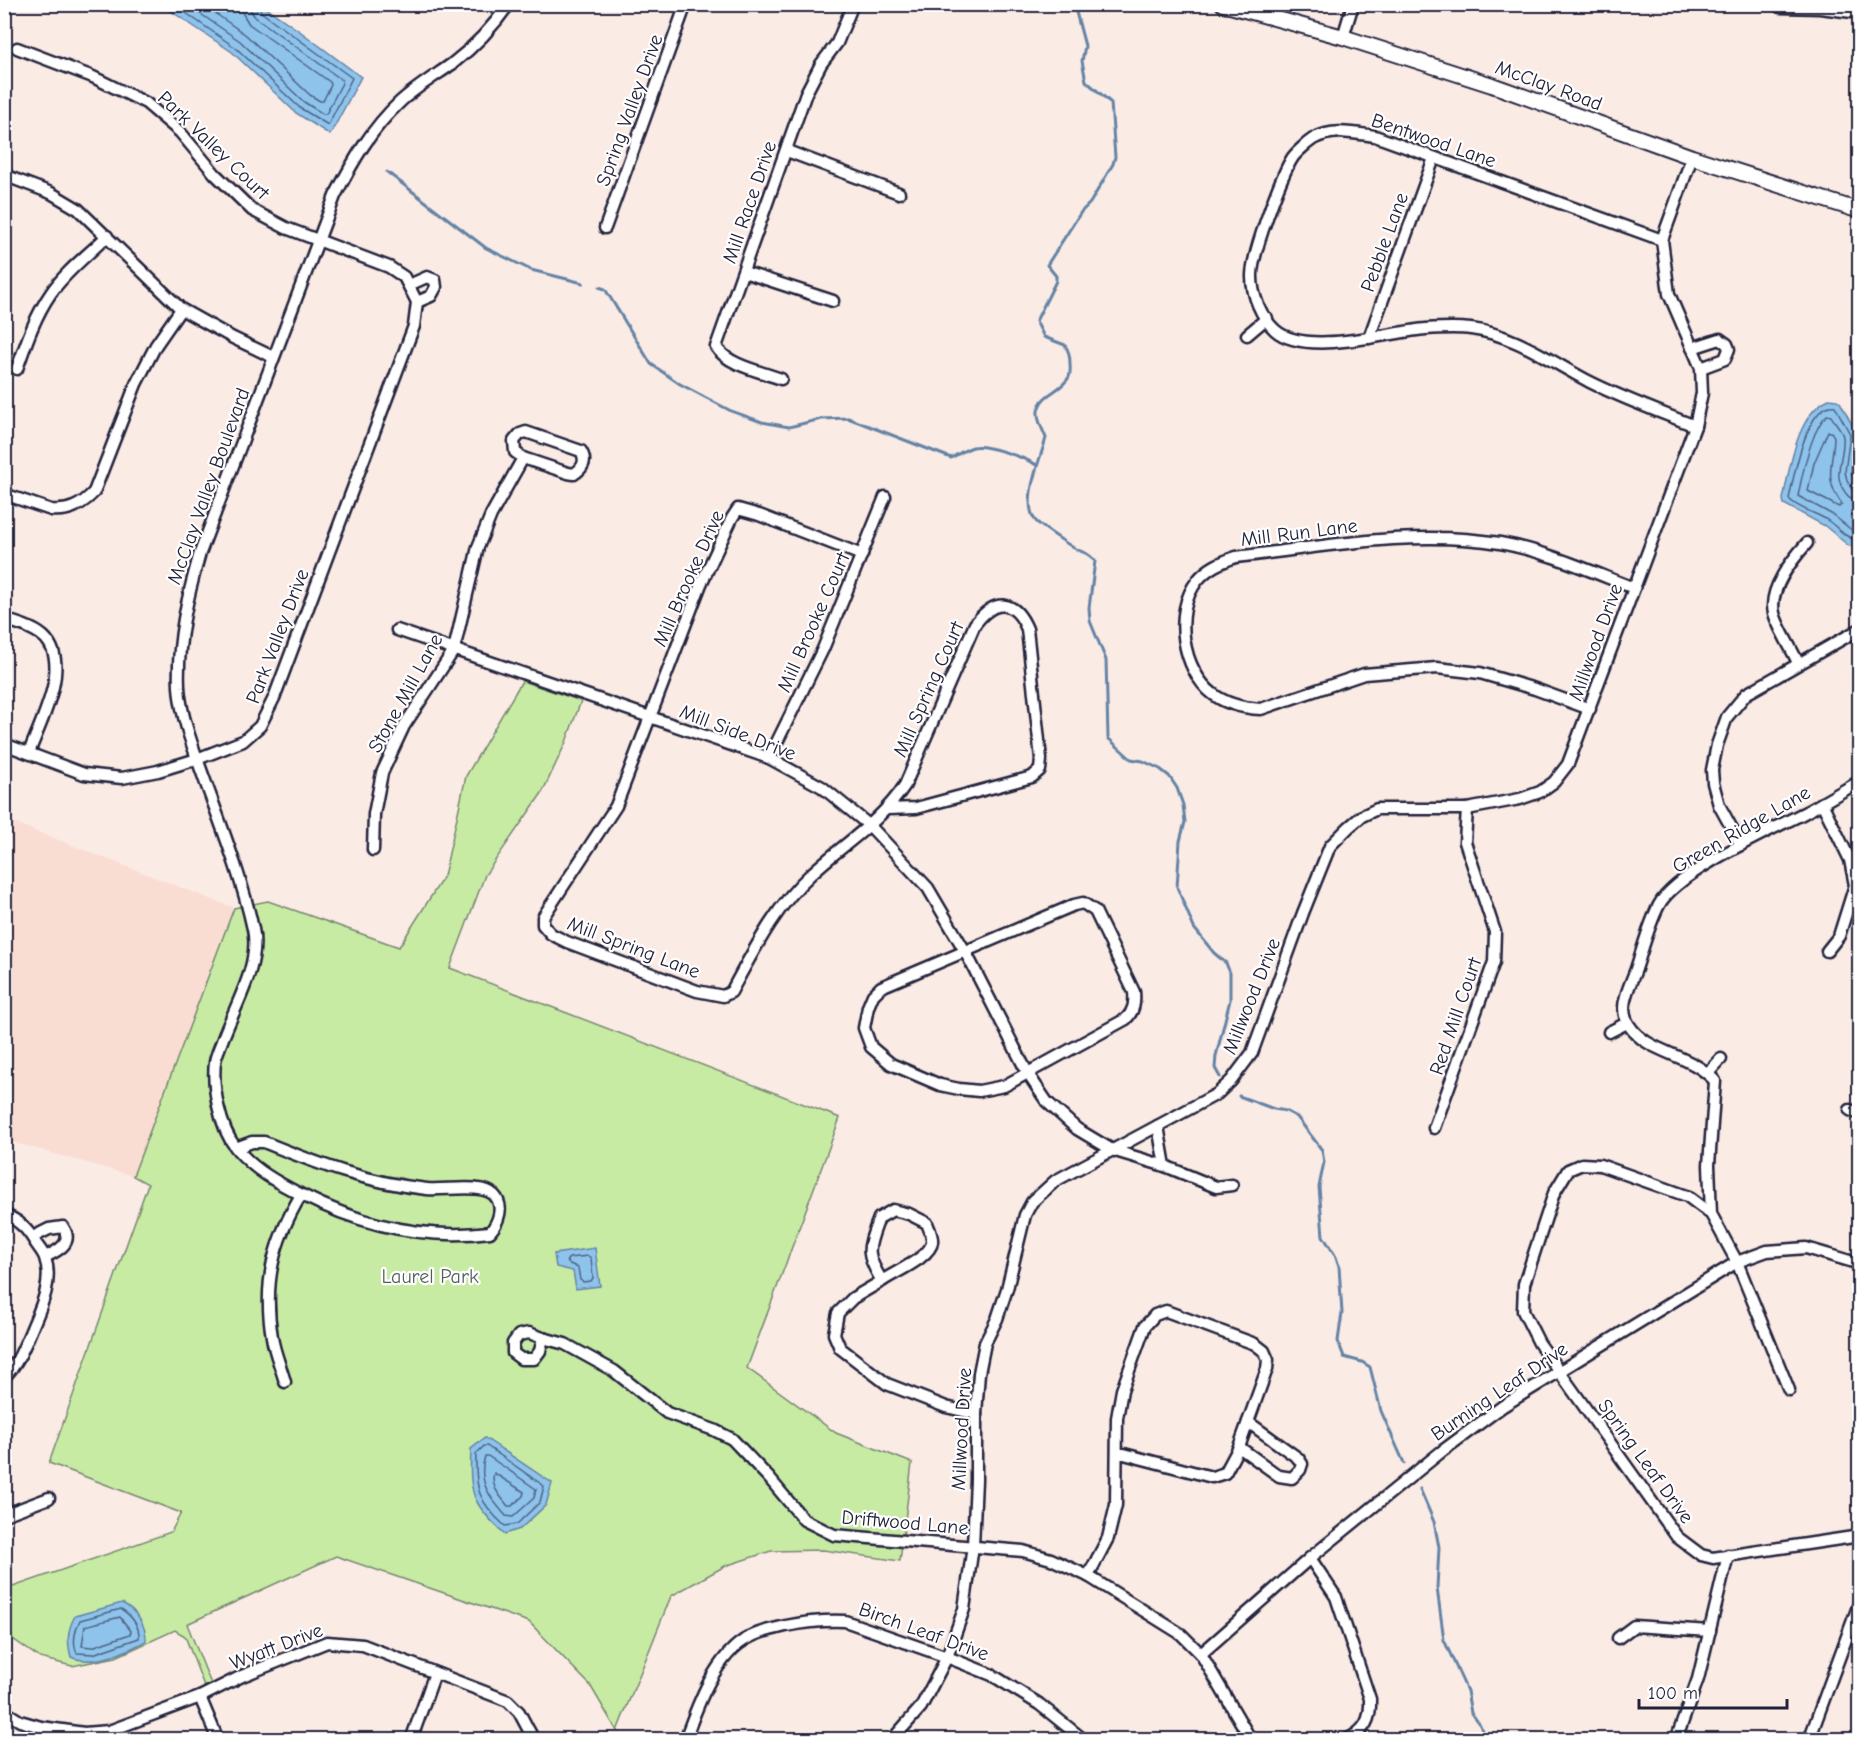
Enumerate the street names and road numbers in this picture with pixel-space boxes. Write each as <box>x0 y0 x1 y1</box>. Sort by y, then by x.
street label: Spring Valley Drive <box>591 31 668 189</box>
street label: McClay Road <box>1492 55 1605 115</box>
street label: Park Valley Court <box>153 86 275 205</box>
street label: Bentwood Lane <box>1368 108 1499 173</box>
street label: Mill Race Drive <box>718 138 781 266</box>
street label: Pebble Lane <box>1356 189 1413 295</box>
street label: McClay Valley Boulevard <box>162 385 255 587</box>
street label: Mill Brooke Drive <box>648 506 729 650</box>
street label: Mill Run Lane <box>1239 514 1359 551</box>
street label: Mill Brooke Court <box>772 548 855 696</box>
street label: Park Valley Drive <box>241 566 314 707</box>
street label: Millwood Drive <box>1564 580 1627 704</box>
street label: Mill Spring Court <box>888 617 969 761</box>
street label: Stone Mill Lane <box>363 630 448 757</box>
street label: Mill Side Drive <box>676 700 799 765</box>
street label: Green Ridge Lane <box>1668 781 1814 878</box>
street label: Mill Spring Lane <box>564 912 703 983</box>
street label: Millwood Drive <box>1218 935 1285 1058</box>
street label: Red Mill Court <box>1425 953 1487 1078</box>
street label: Burning Leaf Drive <box>1427 1337 1572 1446</box>
street label: Millwood Drive <box>947 1367 976 1491</box>
street label: Spring Leaf Drive <box>1593 1395 1698 1528</box>
street label: Driftwood Lane <box>840 1505 969 1540</box>
street label: Birch Leaf Drive <box>856 1597 992 1666</box>
street label: Wyatt Drive <box>227 1618 326 1675</box>

